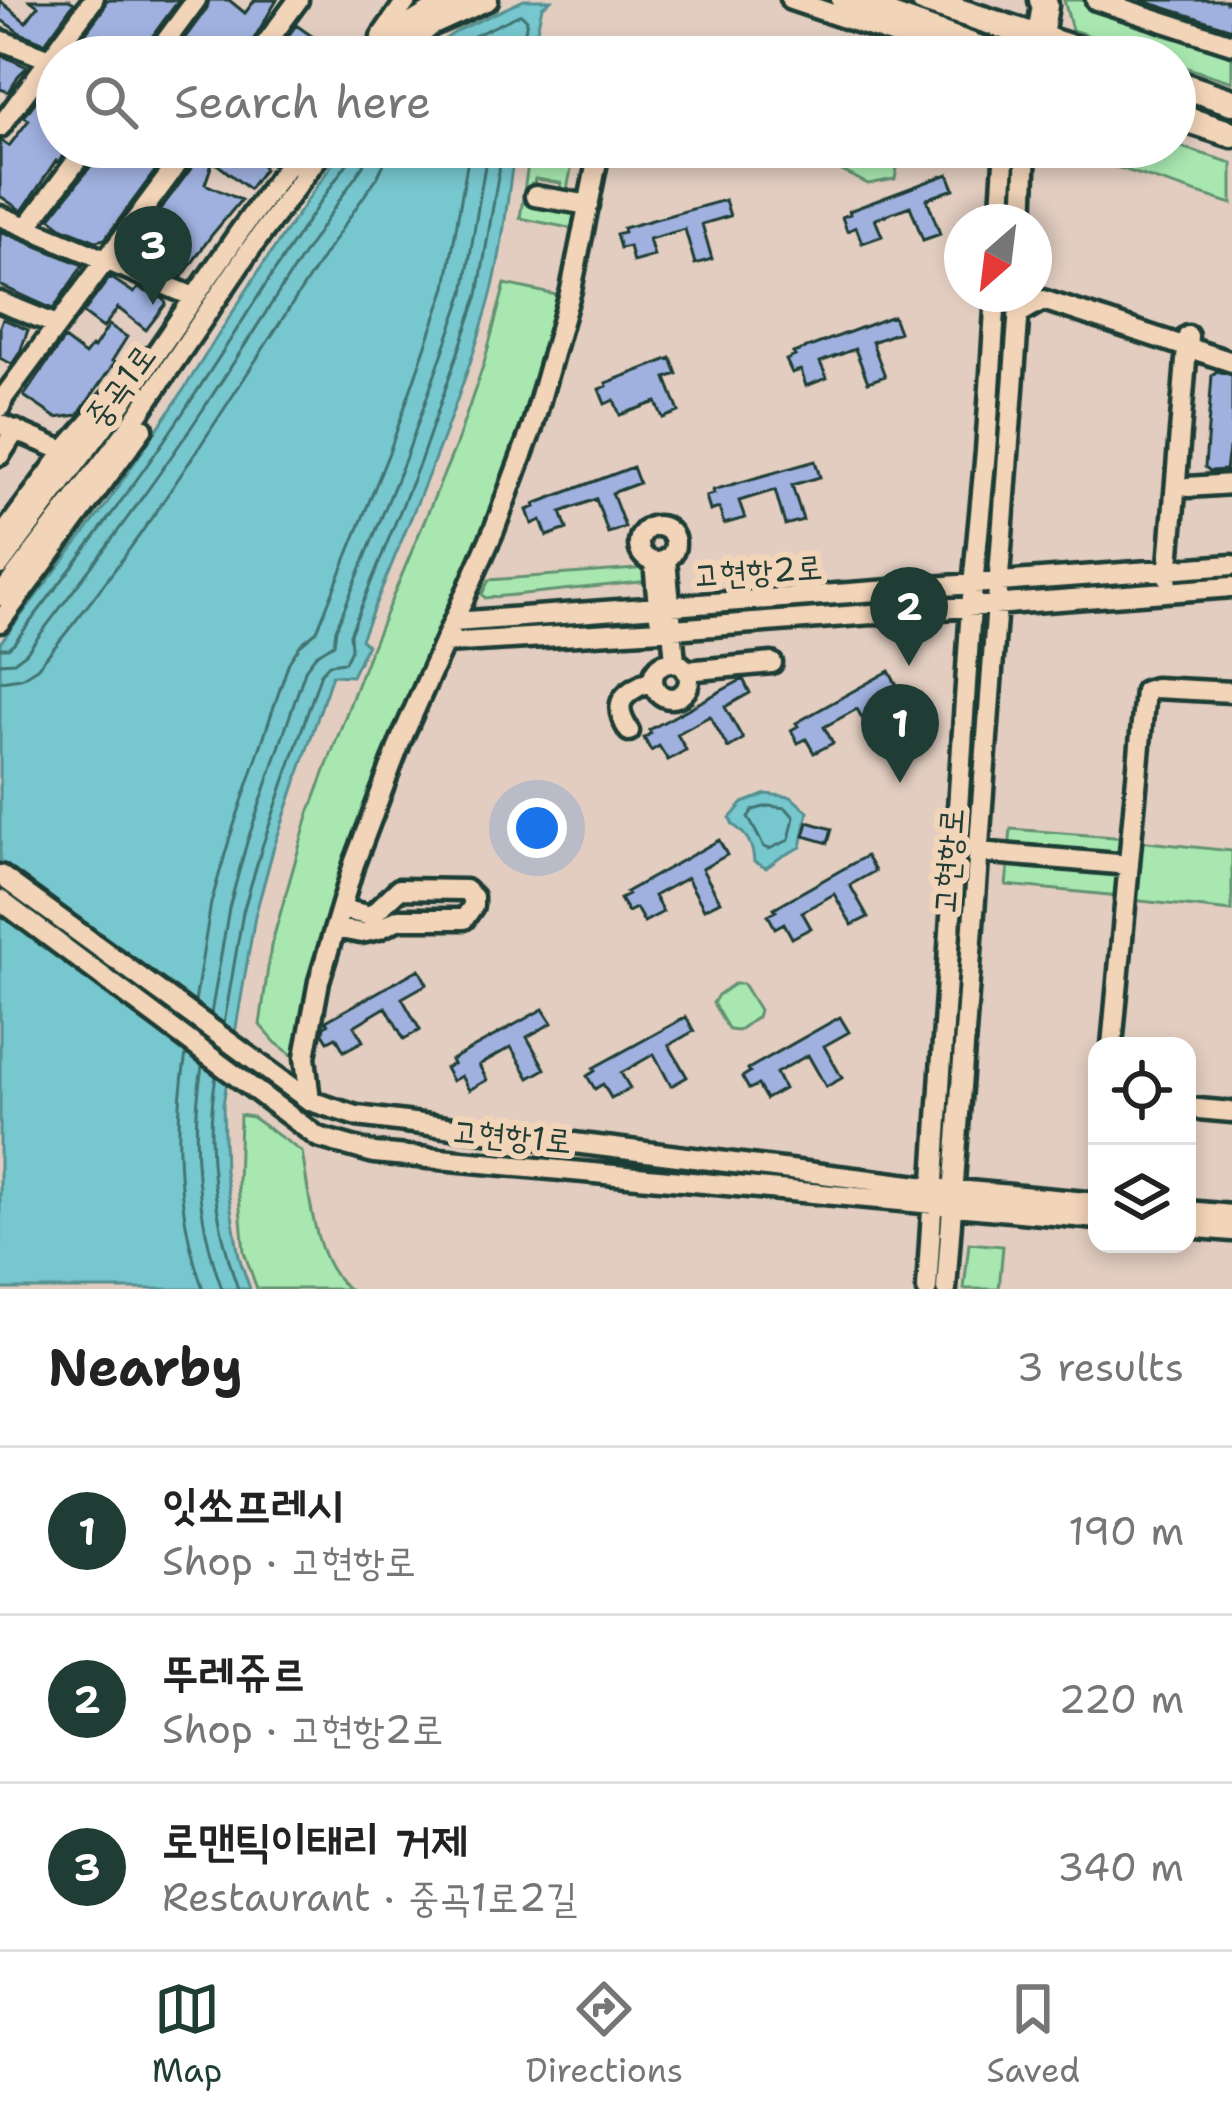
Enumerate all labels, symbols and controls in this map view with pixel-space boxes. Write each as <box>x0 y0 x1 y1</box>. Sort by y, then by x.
search box <box>36 36 1196 168</box>
icon: search <box>78 69 144 135</box>
text: Search here <box>174 72 431 132</box>
north arrow <box>944 204 1052 312</box>
pin: 3 <box>114 206 192 305</box>
street label: 중곡1로 <box>74 335 166 437</box>
street label: 고현항2로 <box>692 544 824 598</box>
pin: 2 <box>870 567 948 666</box>
pin: 1 <box>861 684 939 783</box>
your location <box>507 798 567 858</box>
street label: 고현항로 <box>922 806 974 916</box>
map controls <box>1088 1037 1196 1253</box>
button: locate <box>1088 1037 1196 1145</box>
street label: 고현항1로 <box>450 1108 574 1164</box>
button: layers <box>1088 1145 1196 1253</box>
text: Nearby <box>48 1333 243 1401</box>
text: 3 results <box>1017 1341 1184 1393</box>
text: 잇쏘프레시 <box>162 1474 343 1534</box>
text: 1 <box>78 1505 96 1557</box>
text: 190 m <box>1068 1505 1184 1557</box>
text: Shop · 고현항로 <box>162 1535 416 1587</box>
text: 뚜레쥬르 <box>162 1642 307 1702</box>
text: 2 <box>73 1673 101 1725</box>
text: 220 m <box>1058 1673 1184 1725</box>
text: Shop · 고현항2로 <box>162 1703 443 1755</box>
text: 로맨틱이태리 거제 <box>162 1810 467 1870</box>
text: 3 <box>73 1841 101 1893</box>
text: 340 m <box>1057 1841 1184 1893</box>
text: Restaurant · 중곡1로2길 <box>162 1871 577 1923</box>
tab: Map <box>152 1976 222 2093</box>
tab: Directions <box>526 1976 683 2093</box>
tab: Saved <box>987 1976 1080 2093</box>

